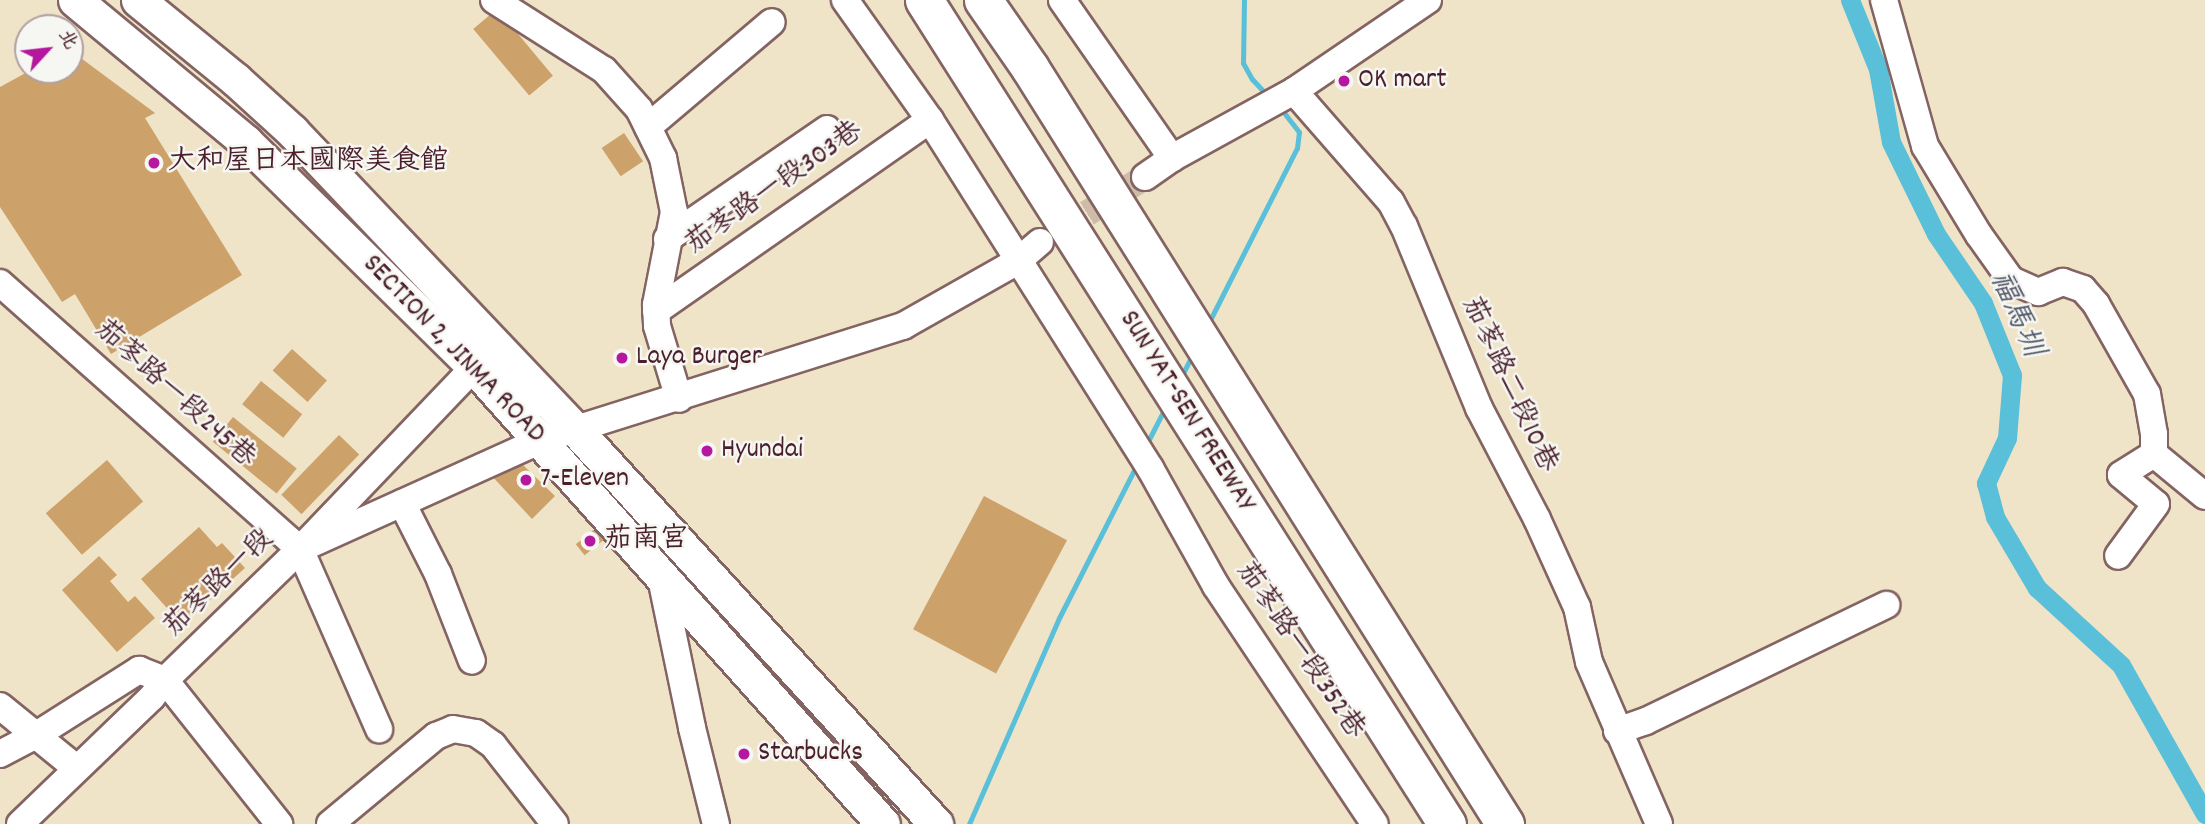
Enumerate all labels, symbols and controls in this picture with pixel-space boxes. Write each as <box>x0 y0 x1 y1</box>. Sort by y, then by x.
north arrow <box>14 14 84 84</box>
text: 北 <box>50 26 83 55</box>
place label: OK mart <box>1358 64 1447 98</box>
marker: OK mart <box>1336 73 1352 89</box>
street label: 茄苳路一段303巷 <box>680 116 870 262</box>
place label: 大和屋日本國際美食館 <box>168 146 448 180</box>
marker: 大和屋日本國際美食館 <box>146 155 162 171</box>
street label: SECTION 2, JINMA ROAD <box>354 249 552 451</box>
water label: 福馬圳 <box>1979 267 2049 363</box>
street label: 茄苳路二段10巷 <box>1453 292 1563 478</box>
street label: SUN YAT-SEN FREEWAY <box>1111 305 1261 519</box>
street label: 茄苳路一段245巷 <box>87 314 261 476</box>
place label: Laya Burger <box>636 341 762 375</box>
marker: Laya Burger <box>614 350 630 366</box>
place label: Hyundai <box>721 434 803 468</box>
marker: Hyundai <box>699 443 715 459</box>
place label: 7-Eleven <box>540 463 629 497</box>
marker: 7-Eleven <box>518 472 534 488</box>
street label: 茄苳路一段 <box>158 523 282 645</box>
place label: 茄南宮 <box>604 524 688 558</box>
marker: 茄南宮 <box>582 533 598 549</box>
street label: 茄苳路一段352巷 <box>1228 556 1370 746</box>
place label: Starbucks <box>758 737 863 771</box>
marker: Starbucks <box>736 746 752 762</box>

